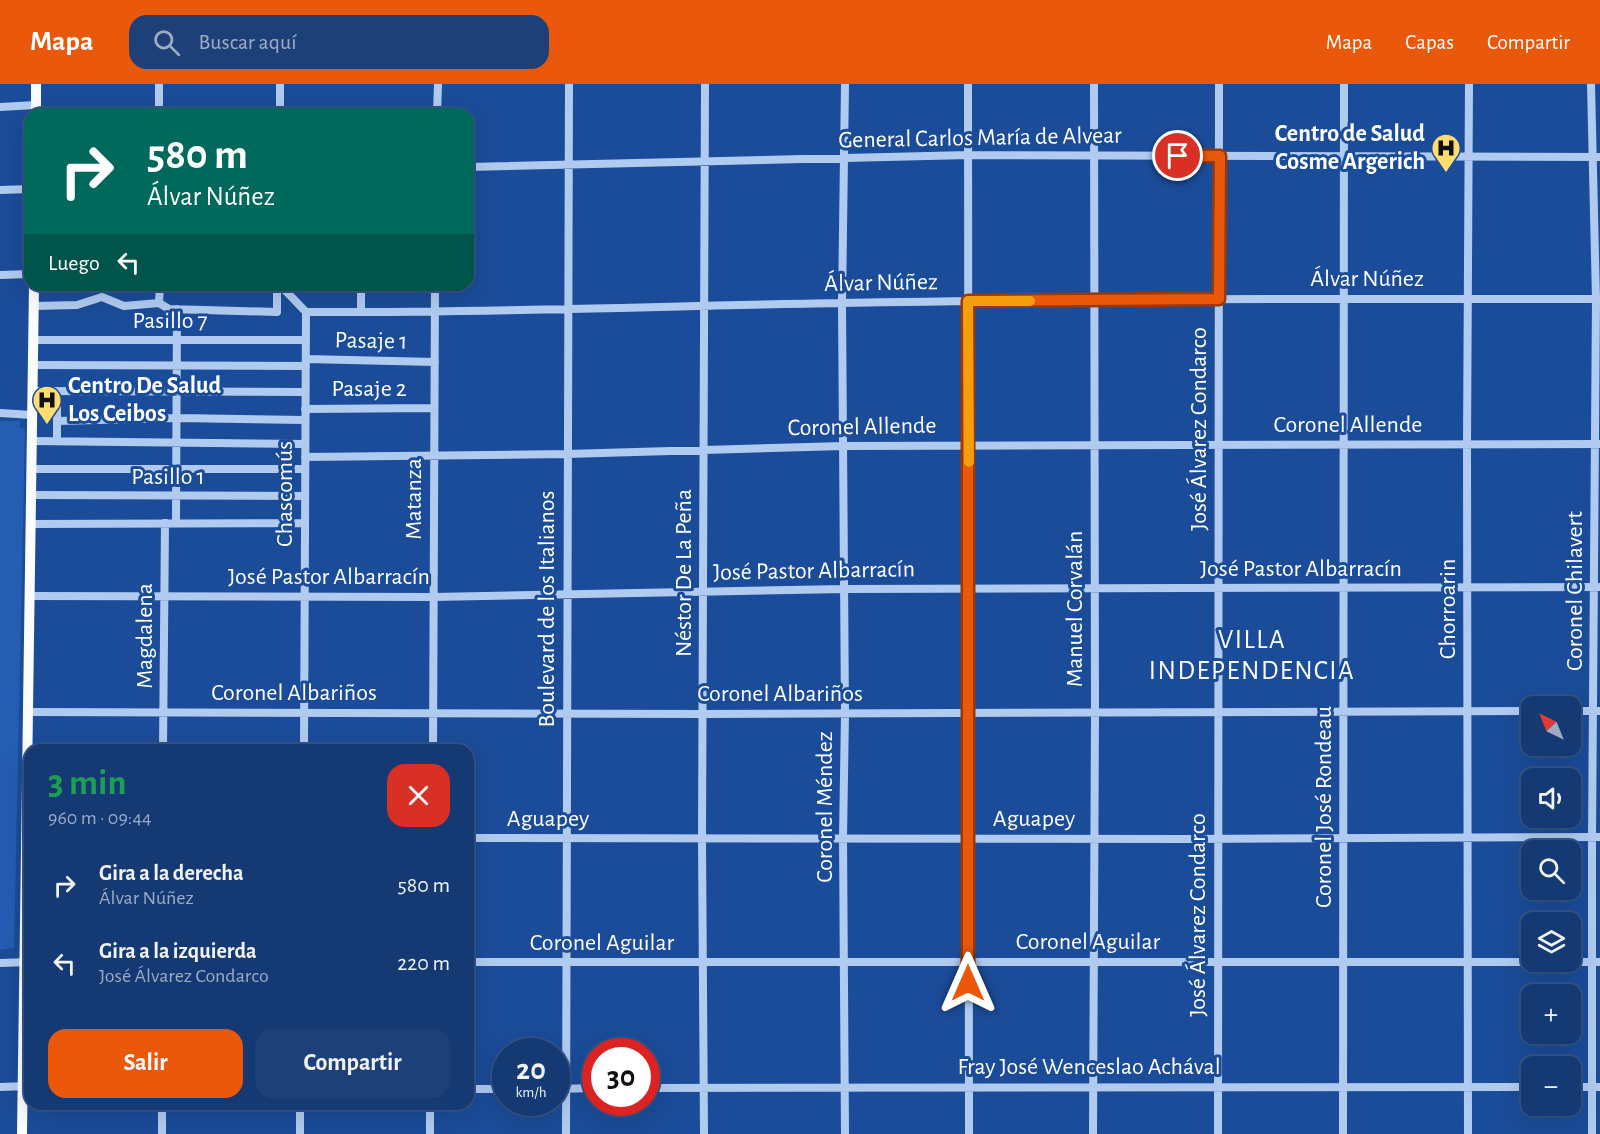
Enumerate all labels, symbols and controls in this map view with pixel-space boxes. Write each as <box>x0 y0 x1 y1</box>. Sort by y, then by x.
search box <box>129 15 549 69</box>
icon: search <box>150 26 183 59</box>
text: Mapa <box>30 28 93 56</box>
text: Buscar aquí <box>198 31 297 53</box>
text: Mapa <box>1326 32 1372 53</box>
text: Capas <box>1405 32 1454 53</box>
text: Compartir <box>1487 32 1570 53</box>
place label: Centro de Salud Cosme Argerich <box>1275 122 1425 174</box>
street label: General Carlos María de Alvear <box>838 124 1122 152</box>
pin <box>1152 130 1203 181</box>
icon: right <box>48 132 126 210</box>
hospital icon: Centro de Salud Cosme Argerich <box>1430 132 1462 174</box>
text: 580 m <box>147 134 248 176</box>
icon: arrive <box>1161 139 1194 172</box>
text: Álvar Núñez <box>147 183 275 210</box>
icon: left <box>112 246 145 279</box>
text: Luego <box>48 252 100 274</box>
street label: Álvar Núñez <box>1310 265 1424 291</box>
street label: Álvar Núñez <box>824 268 938 296</box>
street label: Pasillo 7 <box>132 309 208 333</box>
street label: José Álvarez Condarco <box>1185 327 1211 531</box>
street label: Pasaje 1 <box>335 328 407 354</box>
place label: Centro De Salud Los Ceibos <box>68 374 222 426</box>
street label: Pasaje 2 <box>331 377 407 401</box>
hospital icon: Centro De Salud Los Ceibos <box>31 384 63 426</box>
street label: Coronel Allende <box>1274 413 1422 437</box>
street label: Coronel Allende <box>787 414 937 440</box>
street label: Chascomús <box>273 441 297 547</box>
street label: Matanza <box>402 458 426 540</box>
street label: Pasillo 1 <box>131 465 205 489</box>
street label: Néstor De La Peña <box>672 489 696 657</box>
street label: Boulevard de los Italianos <box>535 491 559 727</box>
street label: Coronel Chilavert <box>1563 511 1587 671</box>
street label: Manuel Corvalán <box>1063 531 1087 687</box>
street label: José Pastor Albarracín <box>713 557 915 585</box>
street label: José Pastor Albarracín <box>1200 557 1402 581</box>
street label: Chorroarin <box>1436 559 1460 659</box>
street label: José Pastor Albarracín <box>228 565 430 589</box>
street label: Magdalena <box>133 583 157 689</box>
district label: VILLA INDEPENDENCIA <box>1149 626 1355 684</box>
street label: Coronel Albariños <box>211 681 377 705</box>
street label: Coronel Albariños <box>697 682 863 706</box>
north arrow <box>1521 696 1581 756</box>
map controls <box>1521 696 1581 1116</box>
street label: Coronel José Rondeau <box>1312 706 1336 908</box>
street label: Coronel Méndez <box>813 731 837 883</box>
button: close <box>387 764 450 827</box>
text: 3 min <box>48 765 126 801</box>
button: sound <box>1521 768 1581 828</box>
street label: Aguapey <box>507 807 589 831</box>
street label: Aguapey <box>993 807 1075 831</box>
text: 960 m · 09:44 <box>48 808 152 828</box>
street label: José Álvarez Condarco <box>1184 813 1210 1017</box>
button: search <box>1521 840 1581 900</box>
text: Gira a la derecha <box>99 862 244 884</box>
icon: right <box>48 869 81 902</box>
text: 580 m <box>398 874 450 896</box>
text: Álvar Núñez <box>99 888 194 908</box>
button: layers <box>1521 912 1581 972</box>
street label: Coronel Aguilar <box>1016 930 1160 954</box>
street label: Coronel Aguilar <box>530 931 674 955</box>
text: Gira a la izquierda <box>99 940 257 962</box>
icon: left <box>48 947 81 980</box>
position arrow <box>936 951 1000 1015</box>
text: 220 m <box>397 952 450 974</box>
text: José Álvarez Condarco <box>99 966 269 986</box>
button: + <box>1521 984 1581 1044</box>
button: Salir <box>48 1029 243 1098</box>
button: Compartir <box>255 1029 450 1098</box>
speed limit sign: 30 <box>582 1038 660 1116</box>
text: 20 <box>516 1055 546 1085</box>
street label: Fray José Wenceslao Achával <box>957 1055 1221 1079</box>
button: − <box>1521 1056 1581 1116</box>
text: km/h <box>516 1085 546 1100</box>

